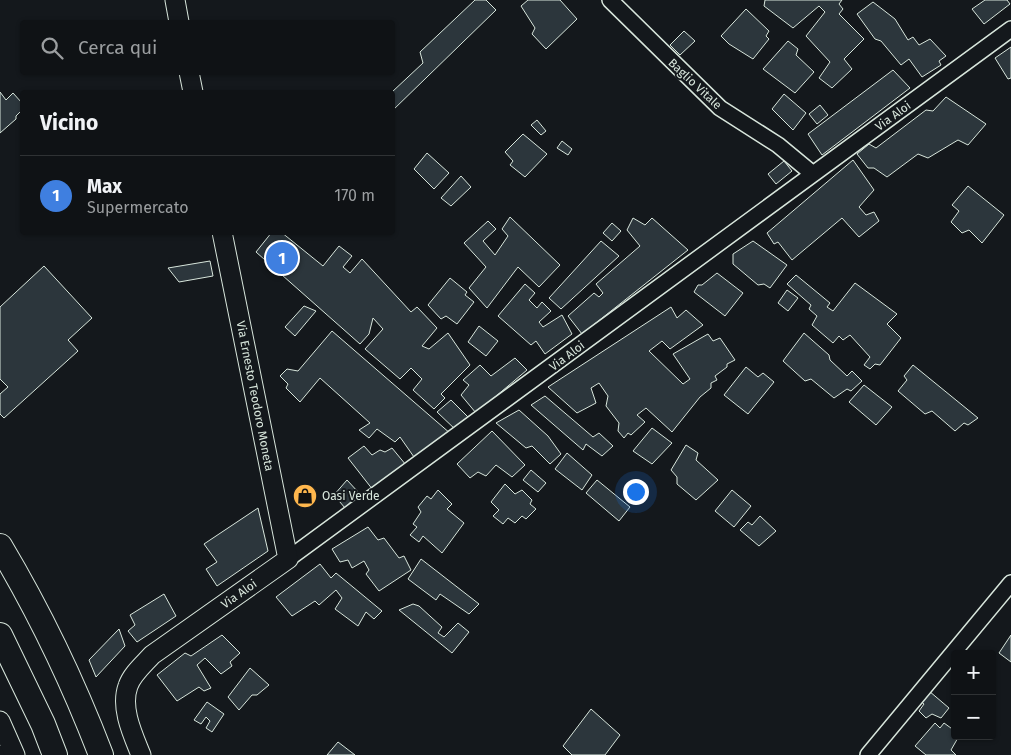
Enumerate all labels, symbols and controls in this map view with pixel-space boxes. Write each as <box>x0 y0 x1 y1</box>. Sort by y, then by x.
search box <box>20 20 395 75</box>
icon: search <box>38 34 66 62</box>
text: Cerca qui <box>78 36 157 59</box>
street label: Baglio Vitale <box>665 56 725 112</box>
street label: Via Aloi <box>873 98 913 134</box>
text: Vicino <box>40 110 98 136</box>
text: Max <box>87 175 122 198</box>
text: 1 <box>52 186 60 205</box>
text: 170 m <box>334 186 375 205</box>
text: Supermercato <box>87 198 189 217</box>
pin: 1 <box>266 239 298 277</box>
street label: Via Ernesto Teodoro Moneta <box>234 320 276 472</box>
street label: Via Aloi <box>547 338 587 374</box>
your location <box>623 479 649 505</box>
shop icon: Oasi Verde <box>292 483 318 509</box>
place label: Oasi Verde <box>322 489 380 503</box>
street label: Via Aloi <box>218 577 260 611</box>
map controls <box>951 650 996 740</box>
button: + <box>951 650 996 695</box>
button: − <box>951 695 996 740</box>

